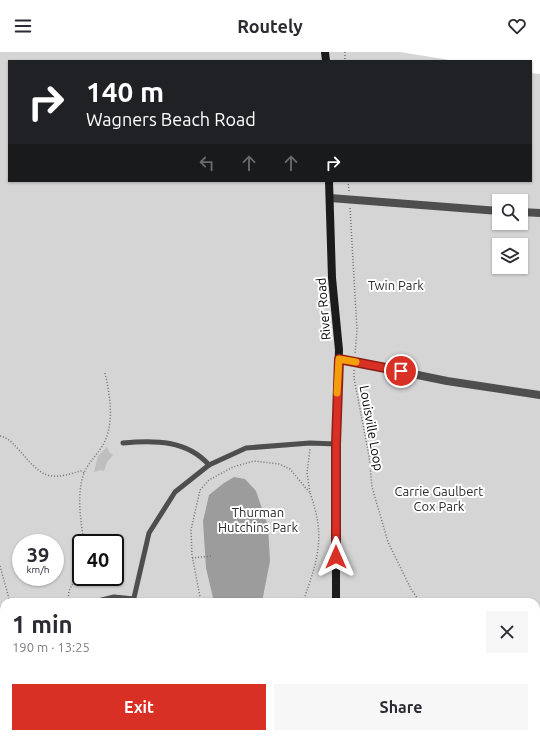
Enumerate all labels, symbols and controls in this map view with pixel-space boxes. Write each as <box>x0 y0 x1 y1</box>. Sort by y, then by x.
icon: menu <box>12 15 34 37</box>
icon: heart <box>506 15 528 37</box>
text: Routely <box>237 16 303 36</box>
icon: right <box>20 76 72 128</box>
text: 140 m <box>86 76 164 107</box>
text: Wagners Beach Road <box>86 109 256 129</box>
icon: left <box>196 152 218 174</box>
icon: ahead <box>238 152 260 174</box>
icon: ahead <box>280 152 302 174</box>
icon: right <box>322 152 344 174</box>
map controls <box>492 194 528 274</box>
button: search <box>492 194 528 230</box>
button: layers <box>492 238 528 274</box>
street label: River Road <box>313 277 333 341</box>
park label: Twin Park <box>368 278 424 292</box>
pin <box>384 354 418 388</box>
icon: arrive <box>390 360 412 382</box>
street label: Louisville Loop <box>358 384 386 472</box>
park label: Carrie Gaulbert Cox Park <box>395 484 483 513</box>
park label: Thurman Hutchins Park <box>218 505 298 534</box>
speed limit sign: 40 <box>72 534 124 586</box>
position arrow <box>315 536 357 578</box>
text: 39 <box>27 543 49 566</box>
text: km/h <box>26 564 50 575</box>
text: 1 min <box>12 611 73 638</box>
button: close <box>486 611 528 653</box>
text: 190 m · 13:25 <box>12 640 90 654</box>
button: Exit <box>12 684 266 730</box>
button: Share <box>274 684 528 730</box>

